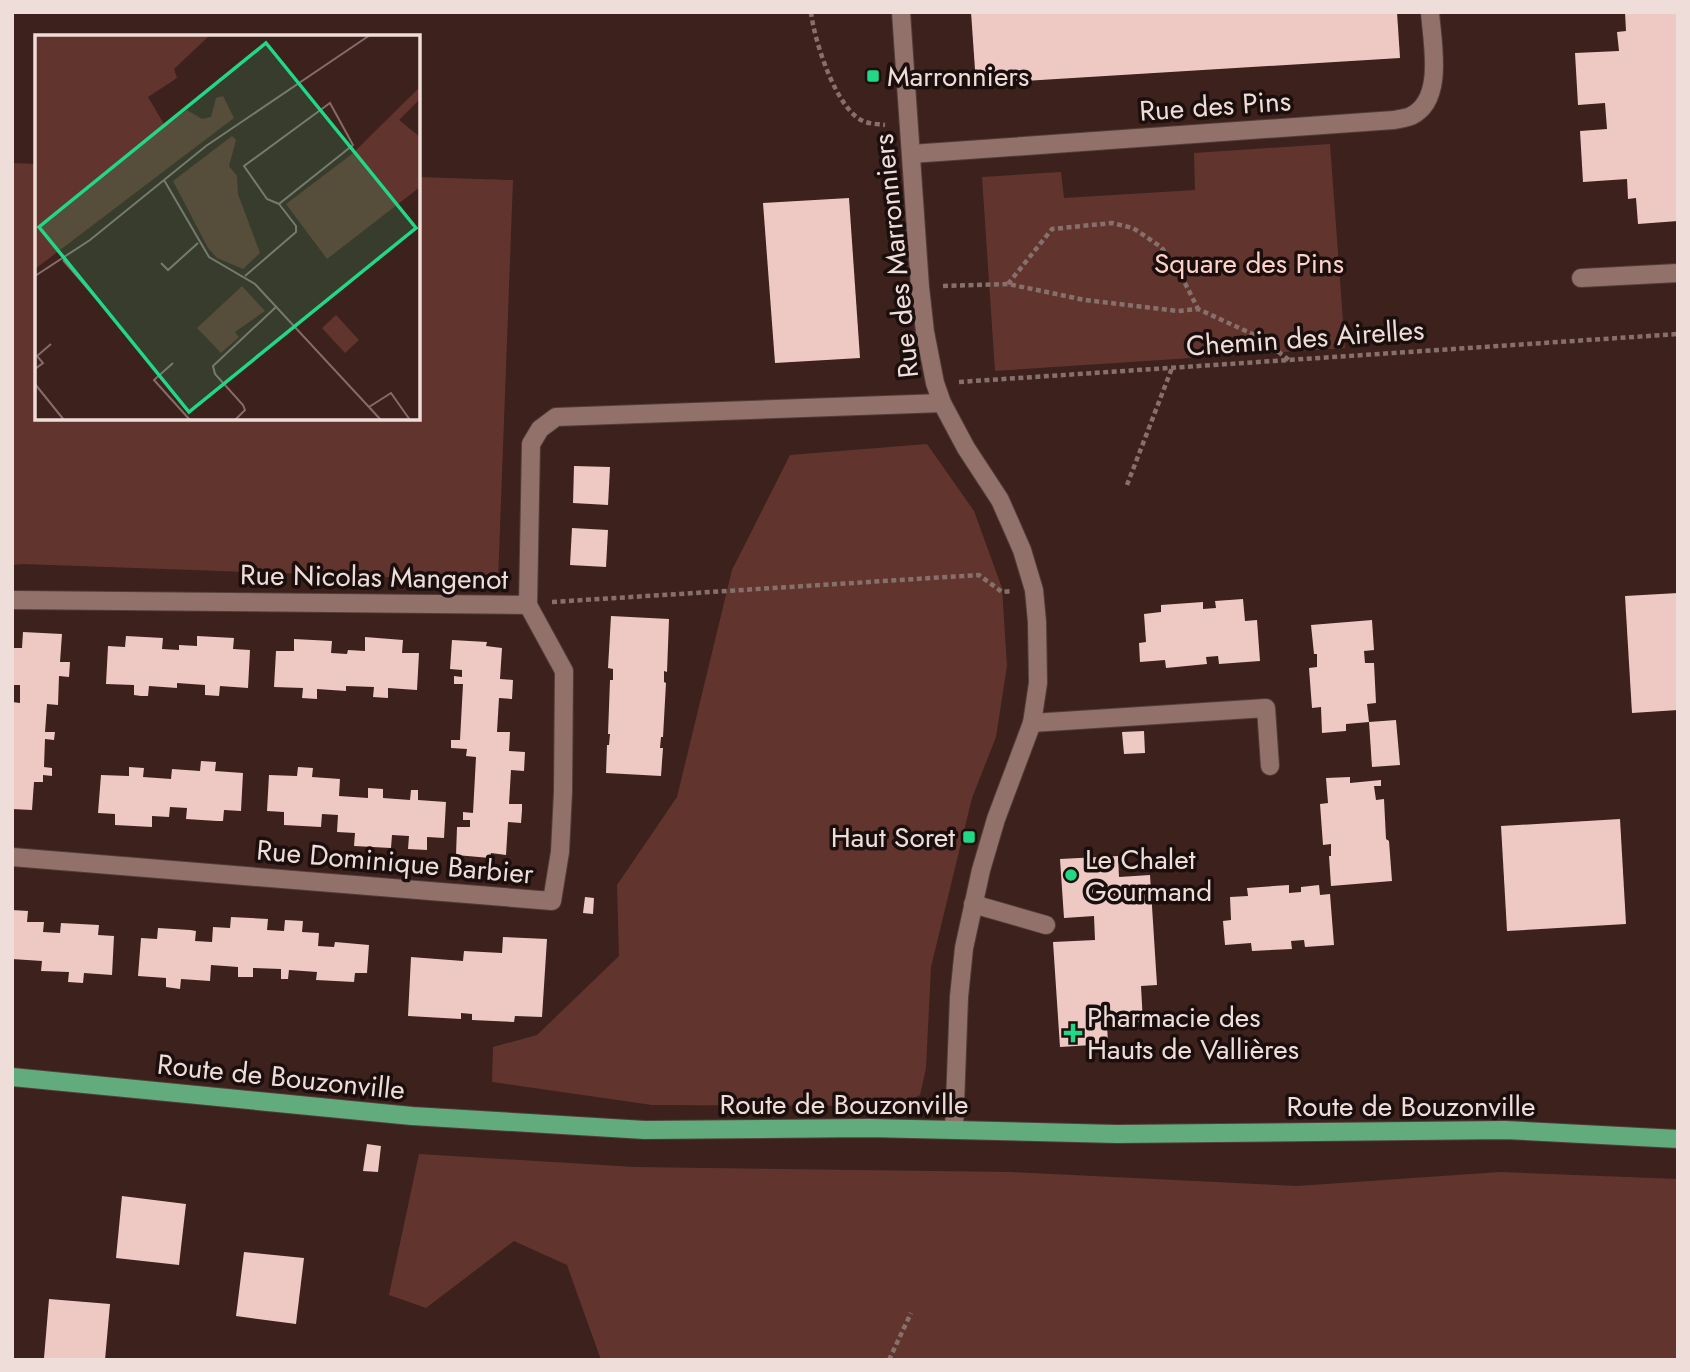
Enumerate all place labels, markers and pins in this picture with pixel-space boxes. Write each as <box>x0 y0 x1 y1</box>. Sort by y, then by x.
place label: Marronniers <box>887 56 1029 97</box>
marker: Marronniers <box>865 68 881 84</box>
place label: Haut Soret <box>831 817 955 858</box>
marker: Haut Soret <box>961 829 977 845</box>
place label: Le Chalet Gourmand <box>1085 839 1212 912</box>
marker: Le Chalet Gourmand <box>1063 867 1079 883</box>
place label: Pharmacie des Hauts de Vallières <box>1087 997 1299 1070</box>
marker: Pharmacie des Hauts de Vallières <box>1065 1025 1081 1041</box>

